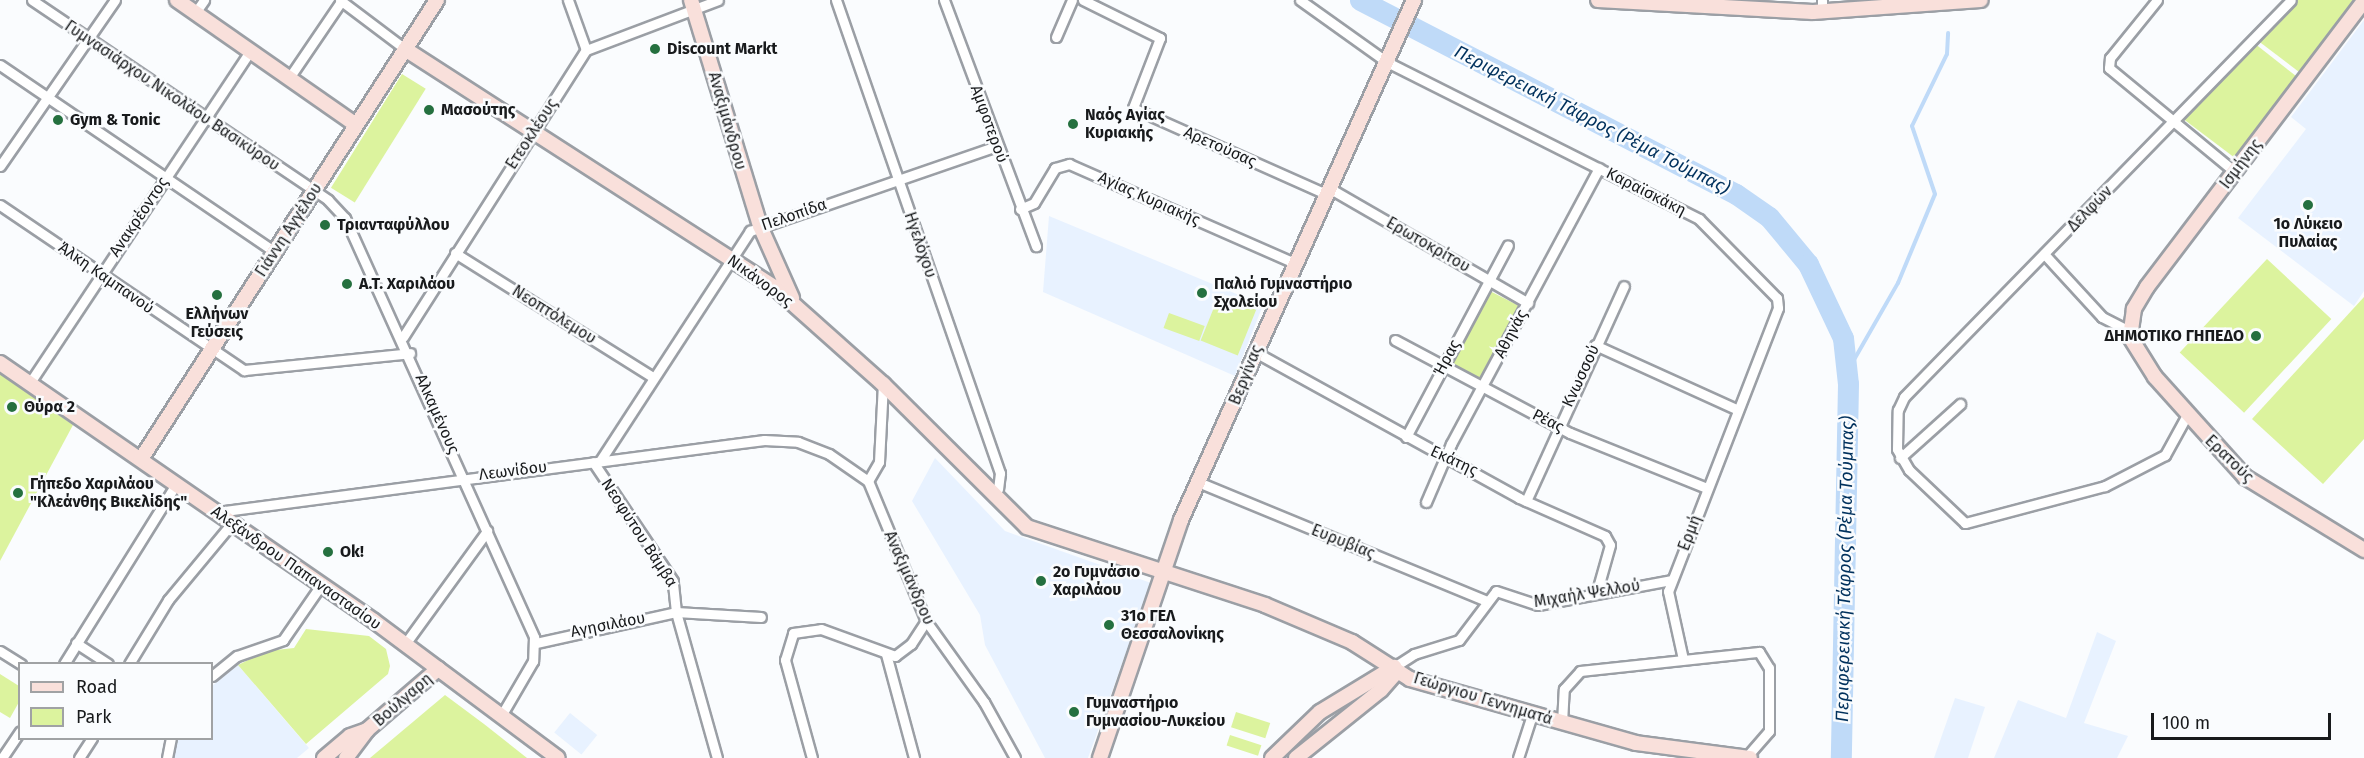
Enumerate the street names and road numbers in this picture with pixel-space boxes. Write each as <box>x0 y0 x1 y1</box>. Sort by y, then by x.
street label: Γυμνασιάρχου Νικολάου Βασικύρου <box>61 17 283 175</box>
street label: Αναξιμάνδρου <box>704 70 750 172</box>
street label: Αμφοτερού <box>966 83 1012 165</box>
street label: Ετεοκλέους <box>502 95 562 173</box>
street label: Αρετούσας <box>1181 122 1259 172</box>
street label: Ισμήνης <box>2216 135 2266 193</box>
street label: Καραϊσκάκη <box>1603 164 1689 220</box>
street label: Αγίας Κυριακής <box>1095 168 1203 230</box>
street label: Ανακρέοντος <box>105 174 173 260</box>
street label: Γιάννη Αγγέλου <box>252 180 326 280</box>
street label: Δελφών <box>2064 182 2116 236</box>
street label: Πελοπίδα <box>759 195 829 235</box>
street label: Ηγελόχου <box>900 210 940 280</box>
street label: Ερωτοκρίτου <box>1383 213 1473 277</box>
street label: Άλκη Καμπανού <box>54 238 158 318</box>
street label: Νικάνορος <box>723 251 797 311</box>
street label: Νεοπτόλεμου <box>508 281 600 349</box>
street label: Αθηνάς <box>1490 306 1532 362</box>
street label: Ήρας <box>1430 337 1464 379</box>
street label: Βεργίνας <box>1225 342 1267 408</box>
street label: Κνωσσού <box>1558 342 1604 410</box>
street label: Αλκαμένους <box>411 371 463 457</box>
street label: Ρέας <box>1529 405 1567 437</box>
street label: Ερατούς <box>2201 431 2257 487</box>
street label: Εκάτης <box>1427 442 1481 480</box>
street label: Λεωνίδου <box>478 457 548 485</box>
street label: Νεοφύτου Βάμβα <box>597 475 681 591</box>
street label: Αλεξάνδρου Παπαναστασίου <box>207 502 385 634</box>
street label: Ερμή <box>1674 512 1706 554</box>
street label: Ευρυβίας <box>1308 521 1378 563</box>
street label: Αναξιμάνδρου <box>880 528 938 628</box>
street label: Μιχαήλ Ψελλού <box>1532 576 1642 612</box>
street label: Αγησιλάου <box>569 608 647 642</box>
street label: Βούλγαρη <box>370 669 436 731</box>
street label: Γεώργιου Γεννηματά <box>1411 669 1555 729</box>

